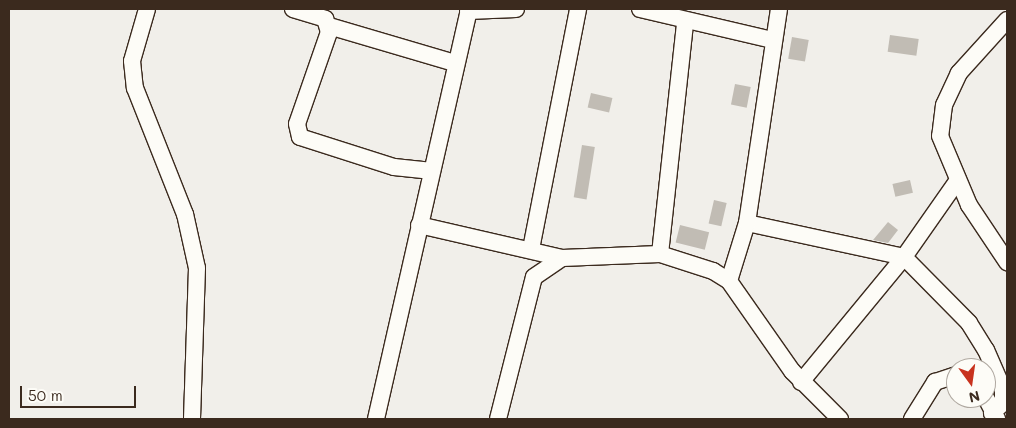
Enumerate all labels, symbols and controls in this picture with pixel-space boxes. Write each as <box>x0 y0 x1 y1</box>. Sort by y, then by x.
north arrow <box>946 358 996 408</box>
scale bar <box>22 376 139 408</box>
text: 50 m <box>28 385 63 405</box>
text: N <box>967 387 982 408</box>

